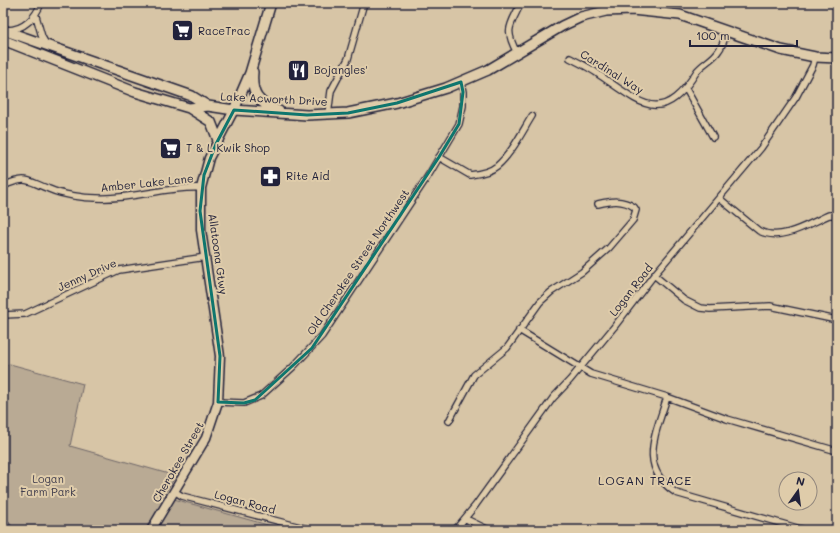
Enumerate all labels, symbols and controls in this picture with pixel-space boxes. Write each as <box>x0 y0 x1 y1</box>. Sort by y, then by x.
supermarket icon: RaceTrac <box>170 18 196 44</box>
scale bar <box>690 22 797 48</box>
place label: RaceTrac <box>198 23 250 38</box>
text: 100 m <box>696 27 730 43</box>
street label: Cardinal Way <box>578 46 647 97</box>
restaurant icon: Bojangles' <box>286 57 312 83</box>
place label: Bojangles' <box>314 62 368 77</box>
street label: Lake Acworth Drive <box>220 88 328 109</box>
supermarket icon: T & L Kwik Shop <box>158 135 184 161</box>
place label: T & L Kwik Shop <box>186 140 270 155</box>
pharmacy icon: Rite Aid <box>257 163 283 189</box>
place label: Rite Aid <box>286 168 330 183</box>
street label: Amber Lake Lane <box>100 170 194 195</box>
street label: Old Cherokee Street Northwest <box>303 186 412 338</box>
street label: Allatoona Gtwy <box>205 212 232 296</box>
street label: Jenny Drive <box>55 255 119 294</box>
street label: Logan Road <box>605 260 656 319</box>
street label: Cherokee Street <box>148 419 207 505</box>
park label: Logan Farm Park <box>20 471 76 499</box>
north arrow <box>778 471 818 511</box>
district label: LOGAN TRACE <box>598 472 692 488</box>
text: N <box>795 473 806 489</box>
street label: Logan Road <box>213 486 277 517</box>

